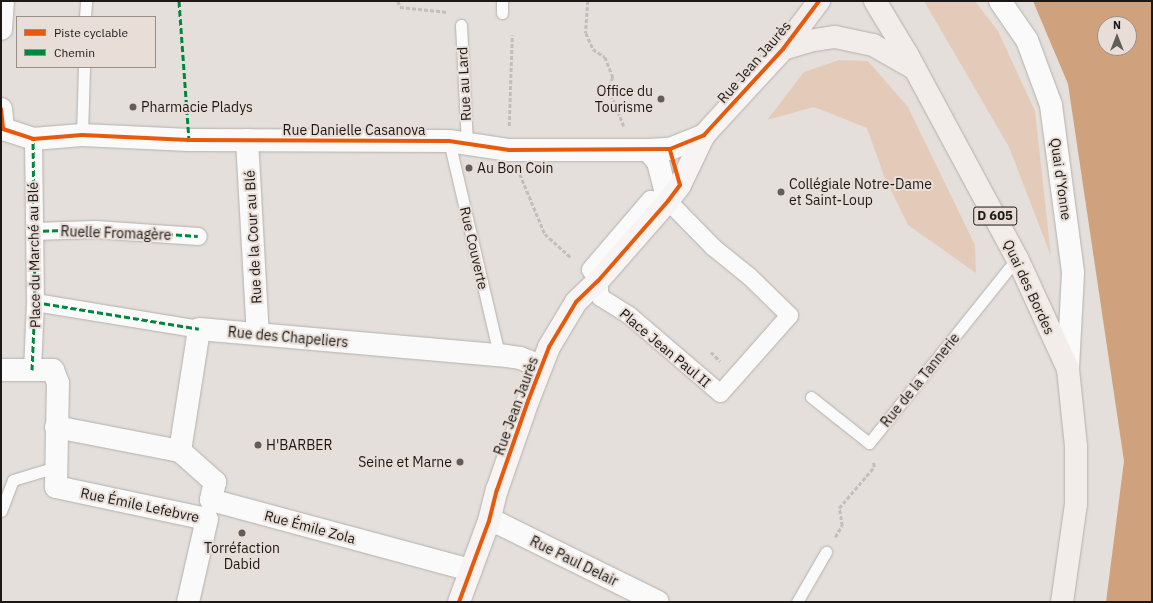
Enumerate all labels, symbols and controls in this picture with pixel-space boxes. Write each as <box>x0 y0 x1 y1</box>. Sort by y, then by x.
legend <box>16 16 156 68</box>
north arrow <box>1097 16 1137 56</box>
street label: Rue Jean Jaurès <box>714 17 794 107</box>
text: N <box>1113 18 1121 32</box>
text: Piste cyclable <box>54 25 128 40</box>
text: Chemin <box>54 45 95 60</box>
street label: Rue au Lard <box>454 46 474 122</box>
place label: Office du Tourisme <box>595 83 653 116</box>
marker: Office du Tourisme <box>656 94 666 104</box>
place label: Pharmacie Pladys <box>141 99 253 115</box>
marker: Pharmacie Pladys <box>128 102 138 112</box>
street label: Rue Danielle Casanova <box>283 122 425 138</box>
street label: Quai d'Yonne <box>1047 137 1075 221</box>
place label: Au Bon Coin <box>477 160 553 176</box>
marker: Au Bon Coin <box>464 163 474 173</box>
street label: Rue de la Cour au Blé <box>241 170 265 304</box>
place label: Collégiale Notre-Dame et Saint-Loup <box>789 176 932 208</box>
street label: Place du Marché au Blé <box>24 182 44 328</box>
marker: Collégiale Notre-Dame et Saint-Loup <box>776 187 786 197</box>
street label: Rue Couverte <box>456 205 492 291</box>
road number: D 605 <box>973 205 1017 227</box>
street label: Ruelle Fromagère <box>60 223 172 243</box>
street label: Quai des Bordes <box>1000 237 1058 337</box>
street label: Place Jean Paul II <box>616 305 714 391</box>
street label: Rue des Chapeliers <box>227 323 349 351</box>
street label: Rue de la Tannerie <box>877 330 963 430</box>
street label: Rue Jean Jaurès <box>490 354 542 458</box>
place label: H'BARBER <box>266 437 332 453</box>
marker: H'BARBER <box>253 440 263 450</box>
place label: Seine et Marne <box>358 454 452 470</box>
marker: Seine et Marne <box>455 457 465 467</box>
street label: Rue Émile Lefebvre <box>79 484 201 526</box>
street label: Rue Émile Zola <box>263 507 357 547</box>
marker: Torréfaction Dabid <box>237 528 247 538</box>
street label: Rue Paul Delair <box>527 532 621 590</box>
place label: Torréfaction Dabid <box>204 540 280 572</box>

